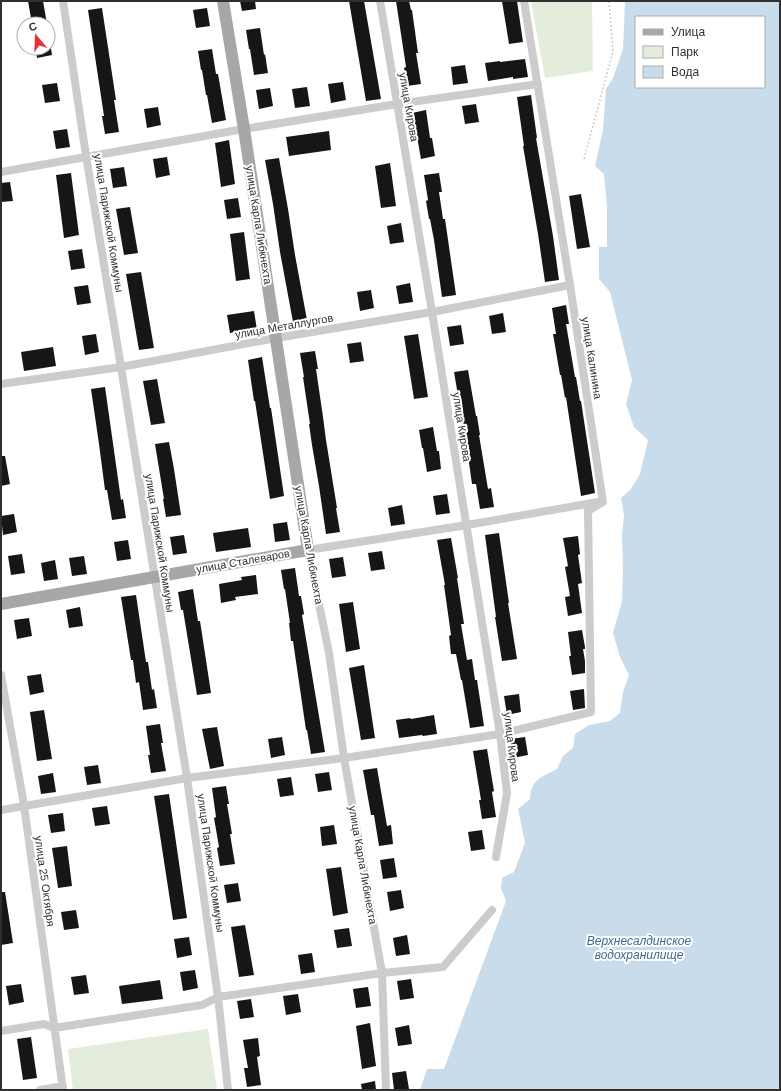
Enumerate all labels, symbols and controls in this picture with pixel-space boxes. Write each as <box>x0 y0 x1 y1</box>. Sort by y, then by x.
north arrow <box>16 16 56 56</box>
legend <box>635 16 765 88</box>
text: С <box>27 20 39 34</box>
text: Улица <box>671 25 705 39</box>
text: Парк <box>671 45 699 59</box>
text: Вода <box>671 65 699 79</box>
street label: улица Кирова <box>397 72 421 143</box>
street label: улица Парижской Коммуны <box>92 153 126 293</box>
street label: улица Карла Либкнехта <box>244 165 274 286</box>
street label: улица Металлургов <box>234 311 334 341</box>
street label: улица Калинина <box>580 316 605 401</box>
street label: улица Кирова <box>451 392 474 463</box>
street label: улица Парижской Коммуны <box>143 473 177 613</box>
street label: улица Карла Либкнехта <box>293 485 325 606</box>
street label: улица Сталеваров <box>195 547 291 575</box>
street label: улица Кирова <box>502 712 522 783</box>
street label: улица Парижской Коммуны <box>195 793 227 933</box>
street label: улица Карла Либкнехта <box>347 805 379 926</box>
street label: улица 25 Октября <box>33 835 57 927</box>
water label: Верхнесалдинское водохранилище <box>587 934 691 962</box>

